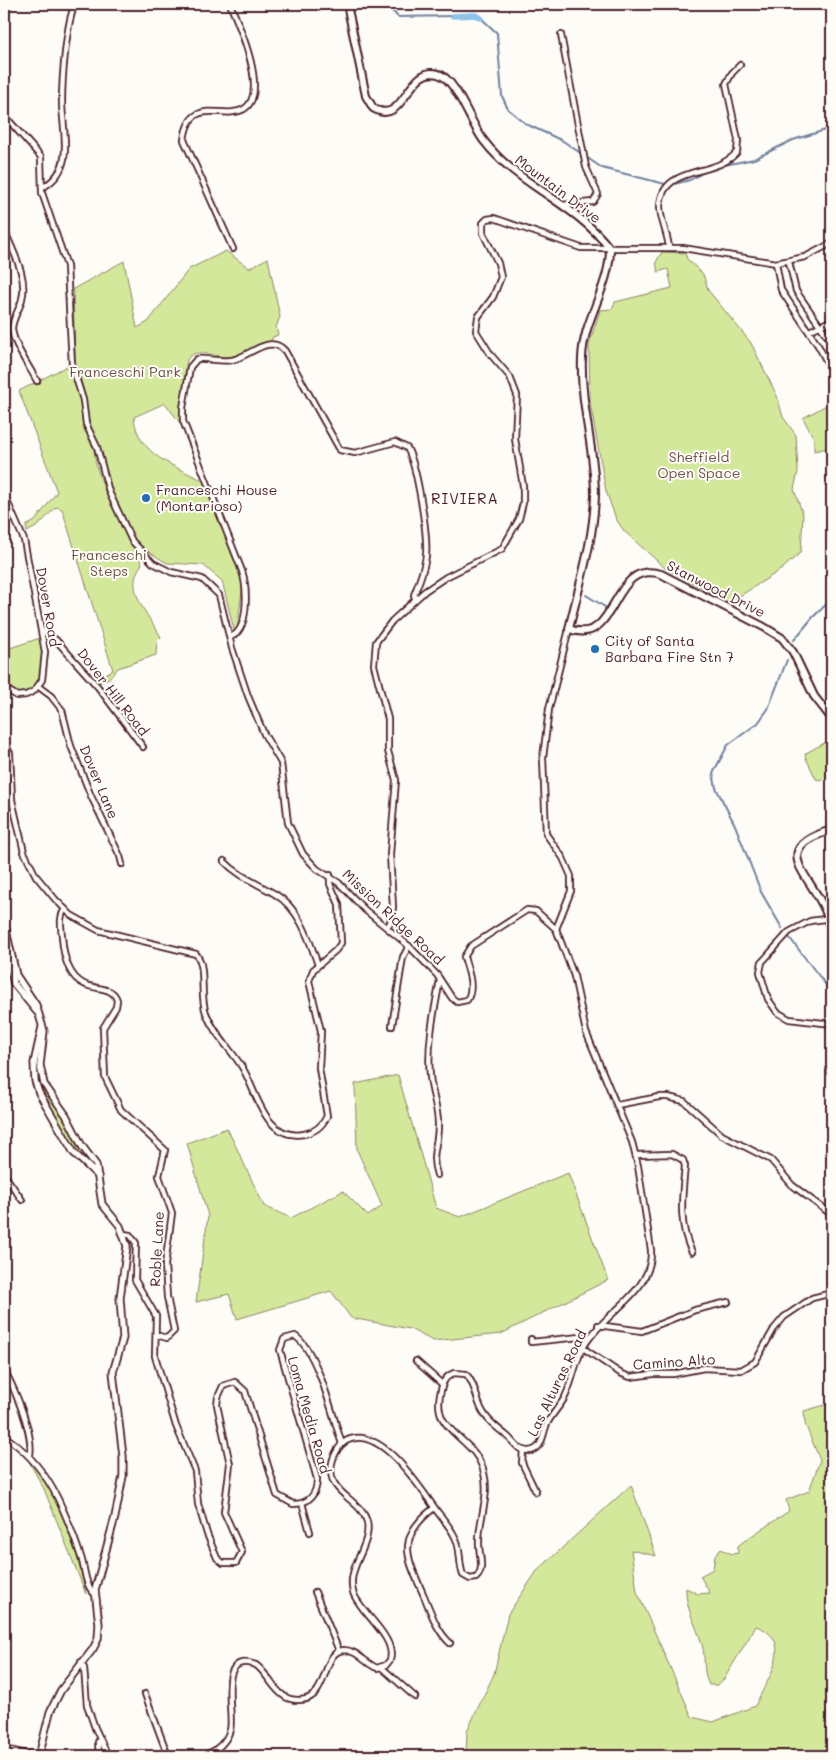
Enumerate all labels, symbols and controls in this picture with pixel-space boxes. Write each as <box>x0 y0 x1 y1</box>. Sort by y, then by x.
street label: Mountain Drive <box>511 150 605 227</box>
park label: Franceschi Park <box>69 362 181 381</box>
park label: Sheffield Open Space <box>658 447 740 482</box>
place label: Franceschi House (Montarioso) <box>156 480 277 515</box>
district label: RIVIERA <box>431 488 499 508</box>
marker: Franceschi House (Montarioso) <box>140 492 152 504</box>
park label: Franceschi Steps <box>71 545 147 580</box>
street label: Stanwood Drive <box>664 555 769 622</box>
street label: Dover Road <box>32 566 65 648</box>
place label: City of Santa Barbara Fire Stn 7 <box>605 631 734 666</box>
marker: City of Santa Barbara Fire Stn 7 <box>589 643 601 655</box>
street label: Dover Hill Road <box>73 644 154 739</box>
street label: Dover Lane <box>75 742 123 821</box>
street label: Mission Ridge Road <box>339 865 448 969</box>
street label: Roble Lane <box>145 1211 168 1287</box>
street label: Las Alturas Road <box>523 1326 591 1439</box>
street label: Camino Alto <box>632 1349 716 1374</box>
street label: Loma Media Road <box>284 1354 335 1476</box>

